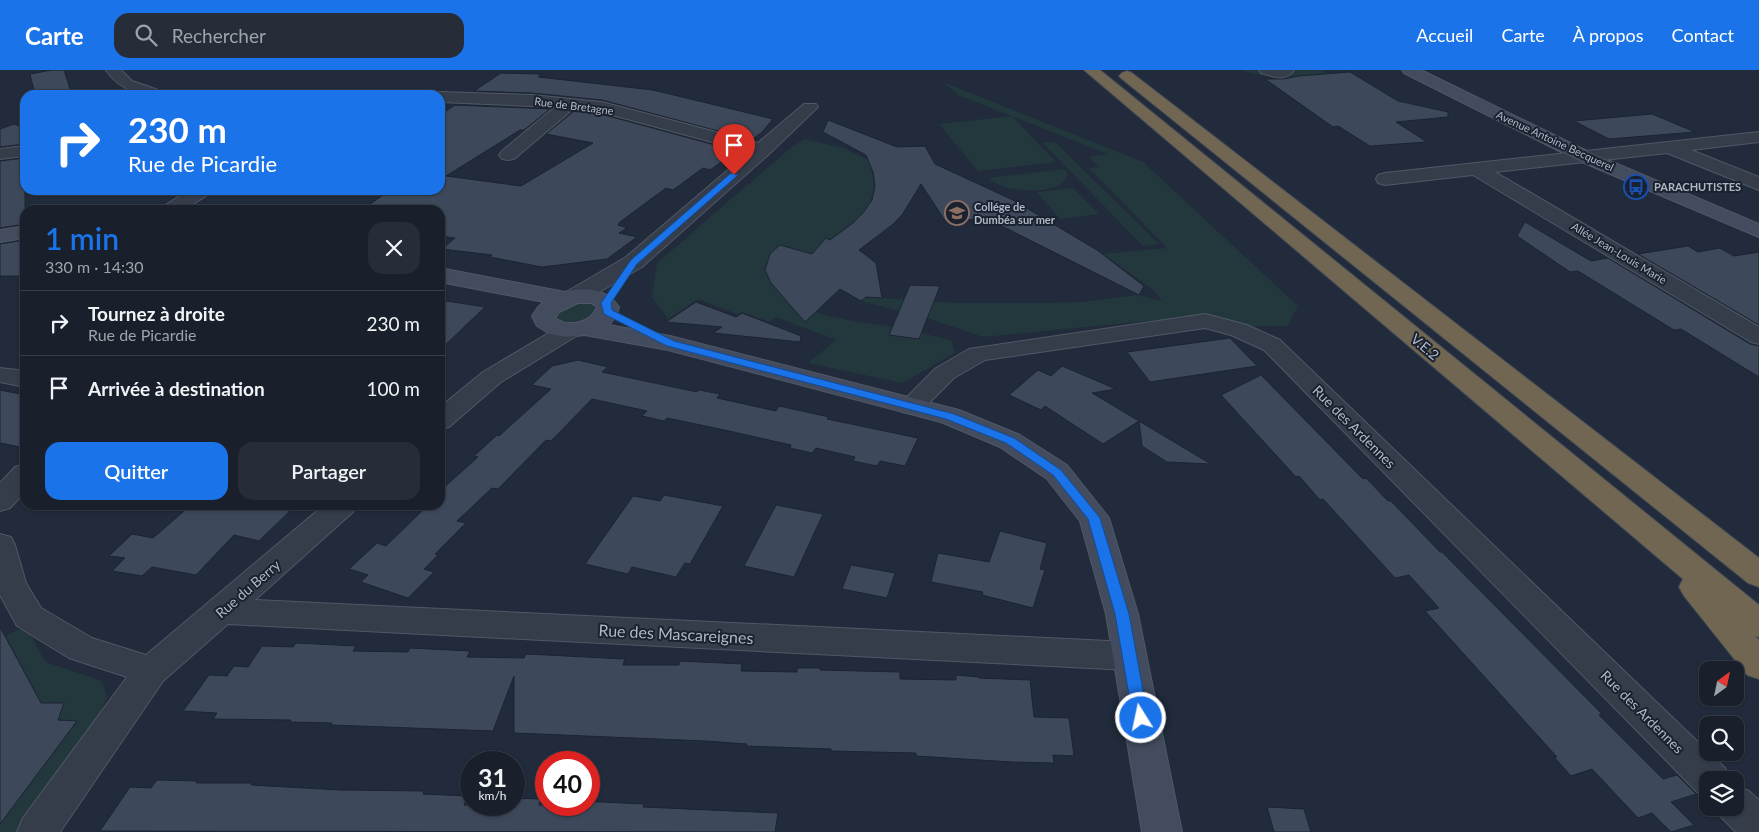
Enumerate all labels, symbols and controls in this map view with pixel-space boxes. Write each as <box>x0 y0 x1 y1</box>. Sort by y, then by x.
search box <box>114 13 464 58</box>
text: Carte <box>25 21 84 50</box>
icon: search <box>132 21 160 49</box>
text: Rechercher <box>172 24 266 47</box>
text: Accueil <box>1416 24 1473 46</box>
text: Carte <box>1501 24 1545 46</box>
text: À propos <box>1573 24 1644 46</box>
text: Contact <box>1672 24 1734 46</box>
street label: Rue de Bretagne <box>534 94 615 117</box>
text: 230 m <box>128 108 227 150</box>
street label: Avenue Antoine Becquerel <box>1494 108 1616 174</box>
icon: right <box>45 110 110 175</box>
pin <box>713 124 755 175</box>
icon: arrive <box>720 131 748 159</box>
text: Rue de Picardie <box>128 150 277 177</box>
bus stop icon: PARACHUTISTES <box>1623 174 1649 200</box>
place label: PARACHUTISTES <box>1654 180 1741 193</box>
school or university icon: Collége de Dumbéa sur mer <box>944 200 970 226</box>
place label: Collége de Dumbéa sur mer <box>974 200 1056 226</box>
street label: Allée Jean-Louis Marie <box>1569 219 1669 286</box>
text: 1 min <box>45 220 119 256</box>
button: close <box>368 222 420 274</box>
text: 330 m · 14:30 <box>45 257 144 276</box>
text: Tournez à droite <box>88 302 225 325</box>
icon: right <box>45 309 73 337</box>
text: 230 m <box>366 312 420 335</box>
text: Rue de Picardie <box>88 325 196 344</box>
street label: V.E.2 <box>1408 330 1443 363</box>
icon: arrive <box>45 374 73 402</box>
text: Arrivée à destination <box>88 377 265 400</box>
text: 100 m <box>366 377 420 400</box>
street label: Rue des Ardennes <box>1309 382 1399 472</box>
button: Quitter <box>45 442 228 500</box>
button: Partager <box>238 442 420 500</box>
street label: Rue du Berry <box>212 555 284 621</box>
street label: Rue des Mascareignes <box>598 620 754 647</box>
north arrow <box>1699 661 1744 706</box>
map controls <box>1699 661 1744 816</box>
street label: Rue des Ardennes <box>1597 667 1687 757</box>
position arrow <box>1114 691 1166 743</box>
button: search <box>1699 716 1744 761</box>
speed limit sign: 40 <box>535 751 600 816</box>
text: 31 <box>478 762 507 792</box>
button: layers <box>1699 771 1744 816</box>
text: km/h <box>478 788 507 803</box>

